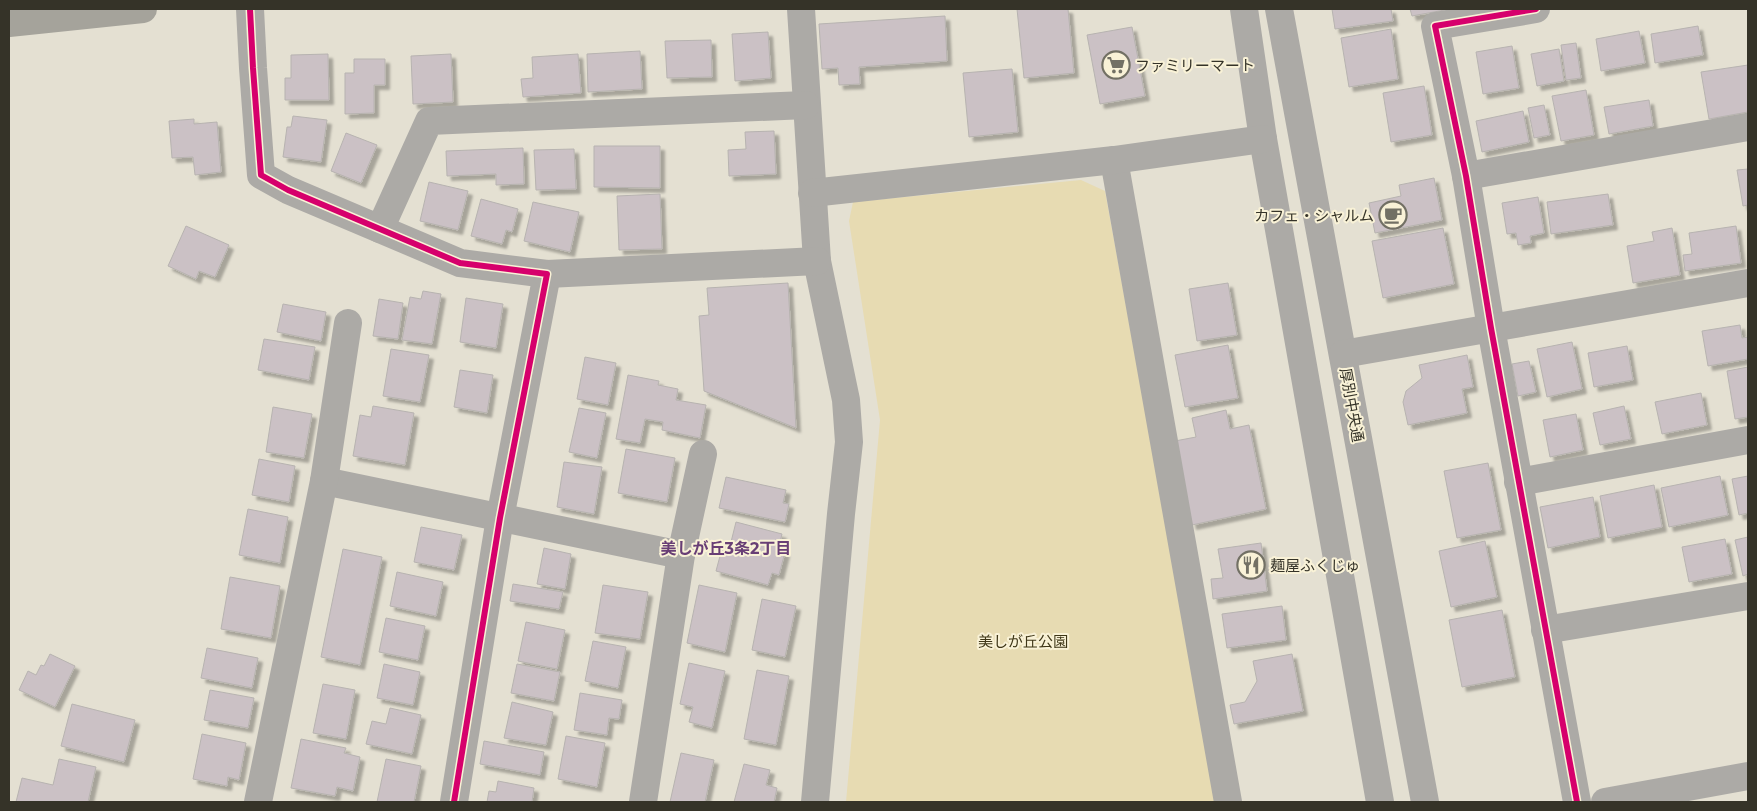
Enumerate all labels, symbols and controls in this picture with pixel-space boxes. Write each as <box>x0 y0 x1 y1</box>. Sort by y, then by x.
supermarket icon: ファミリーマート <box>1101 50 1131 80</box>
place label: ファミリーマート <box>1135 56 1255 75</box>
cafe icon: カフェ・シャルム <box>1378 200 1408 230</box>
place label: カフェ・シャルム <box>1254 206 1374 225</box>
street label: 厚別中央通 <box>1336 366 1368 444</box>
district label: 美しが丘3条2丁目 <box>661 539 791 558</box>
restaurant icon: 麺屋ふくじゅ <box>1236 550 1266 580</box>
place label: 麺屋ふくじゅ <box>1270 556 1360 575</box>
park label: 美しが丘公園 <box>978 632 1068 651</box>

